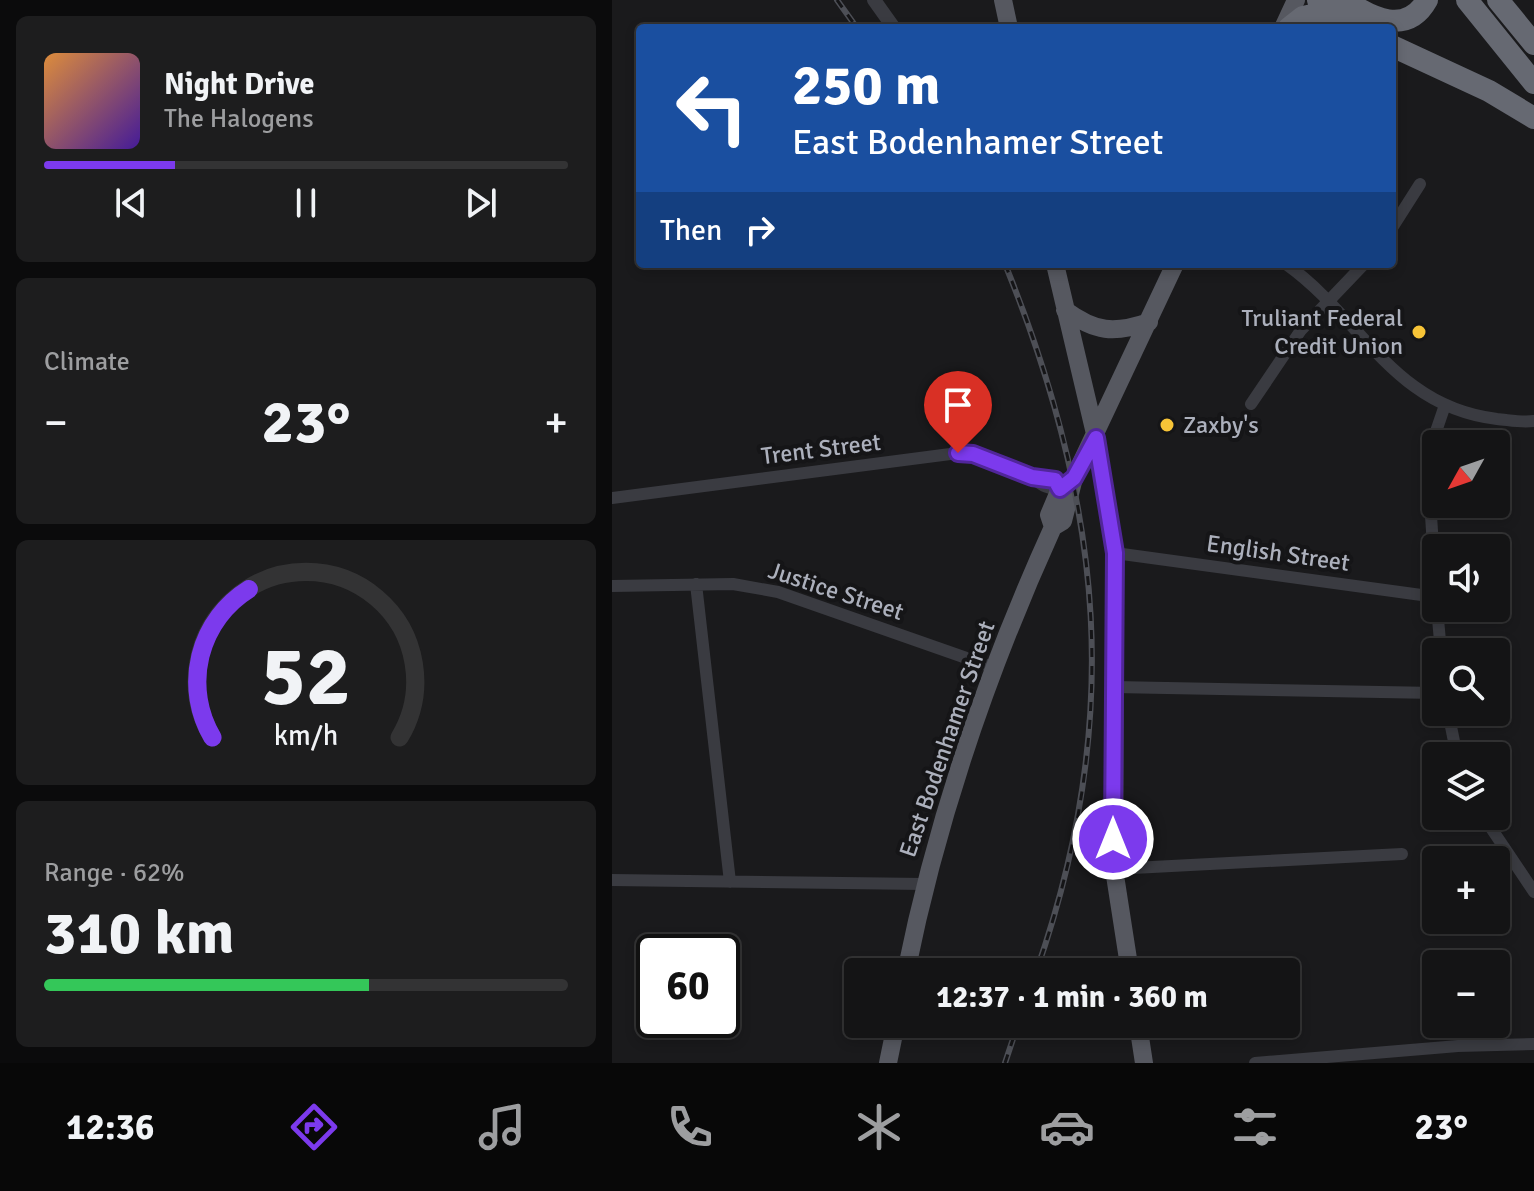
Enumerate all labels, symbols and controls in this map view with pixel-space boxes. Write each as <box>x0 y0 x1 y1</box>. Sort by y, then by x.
text: 250 m <box>792 51 940 120</box>
icon: left <box>660 56 764 160</box>
text: Night Drive <box>164 66 314 103</box>
text: The Halogens <box>164 103 314 135</box>
text: East Bodenhamer Street <box>792 120 1163 165</box>
icon: previous <box>109 181 153 225</box>
icon: pause <box>284 181 328 225</box>
icon: next <box>459 181 503 225</box>
icon: right <box>738 208 782 252</box>
text: Then <box>660 212 722 249</box>
place label: Truliant Federal Credit Union <box>1242 303 1403 361</box>
marker: Truliant Federal Credit Union <box>1410 323 1428 341</box>
text: Climate <box>44 346 130 378</box>
pin <box>924 371 992 453</box>
icon: arrive <box>936 383 980 427</box>
text: 23° <box>262 386 350 460</box>
text: − <box>44 396 68 450</box>
text: + <box>544 396 568 450</box>
place label: Zaxby's <box>1183 410 1259 440</box>
marker: Zaxby's <box>1158 416 1176 434</box>
street label: Trent Street <box>759 427 883 471</box>
north arrow <box>1422 430 1510 518</box>
map controls <box>1422 430 1510 1038</box>
street label: English Street <box>1205 528 1351 578</box>
button: sound <box>1422 534 1510 622</box>
street label: Justice Street <box>765 555 907 627</box>
street label: East Bodenhamer Street <box>893 617 1001 861</box>
text: 52 <box>261 626 351 728</box>
button: search <box>1422 638 1510 726</box>
text: km/h <box>274 719 338 754</box>
button: layers <box>1422 742 1510 830</box>
position arrow <box>1071 797 1155 881</box>
button: + <box>1422 846 1510 934</box>
text: Range · 62% <box>44 857 185 889</box>
text: 310 km <box>44 897 234 971</box>
speed limit sign: 60 <box>636 934 740 1038</box>
button: − <box>1422 950 1510 1038</box>
text: 12:37 · 1 min · 360 m <box>936 979 1208 1016</box>
icon: directions <box>286 1099 342 1155</box>
icon: music <box>474 1099 530 1155</box>
icon: phone <box>662 1099 718 1155</box>
icon: climate <box>851 1099 907 1155</box>
icon: car <box>1039 1099 1095 1155</box>
icon: filters <box>1227 1099 1283 1155</box>
text: 12:36 <box>66 1105 154 1150</box>
text: 23° <box>1415 1105 1468 1150</box>

